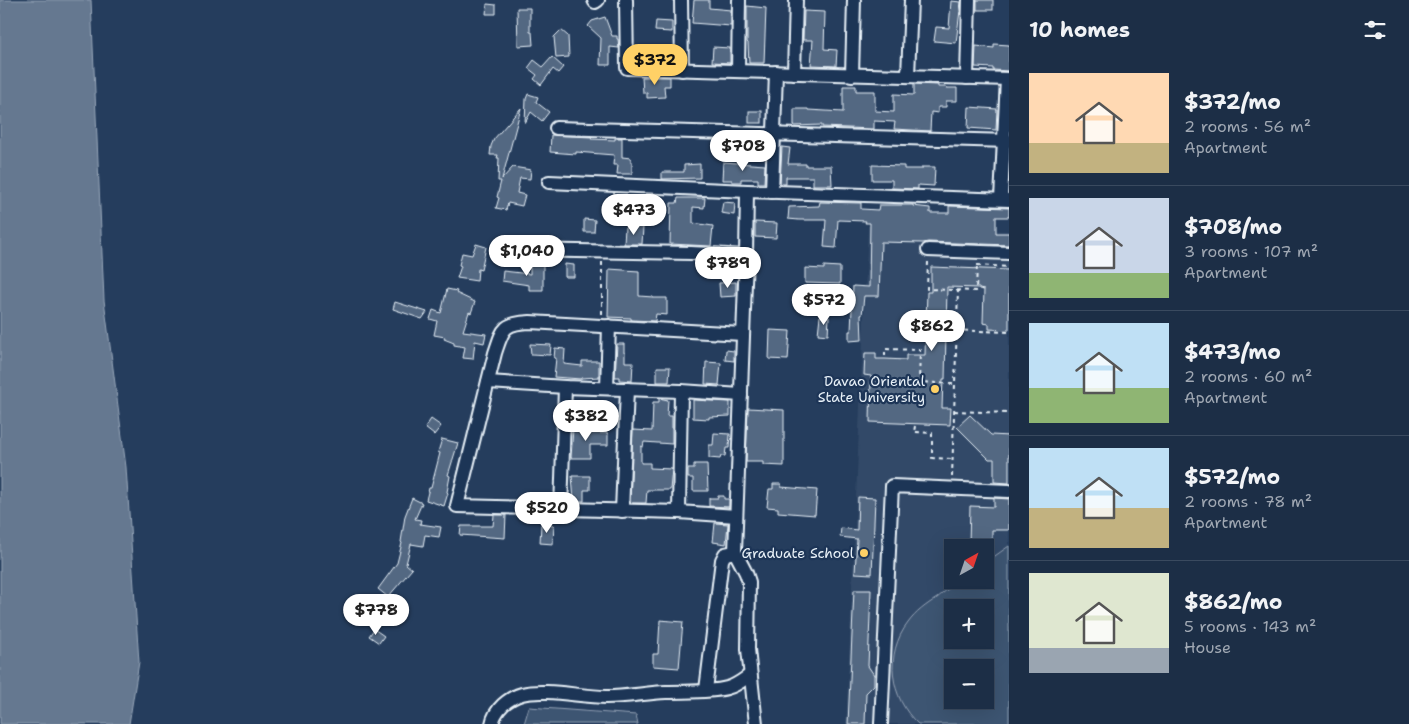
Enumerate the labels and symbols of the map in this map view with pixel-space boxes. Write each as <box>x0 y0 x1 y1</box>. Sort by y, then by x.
pin: $372 <box>625 44 685 86</box>
pin: $708 <box>713 130 773 172</box>
pin: $473 <box>604 194 664 236</box>
pin: $1,040 <box>486 234 568 277</box>
pin: $789 <box>698 246 758 289</box>
pin: $572 <box>794 284 854 326</box>
pin: $862 <box>902 310 962 352</box>
place label: Davao Oriental State University <box>818 372 926 406</box>
marker: Davao Oriental State University <box>929 383 941 395</box>
pin: $382 <box>556 400 616 442</box>
pin: $520 <box>517 492 577 534</box>
north arrow <box>944 539 994 589</box>
place label: Graduate School <box>742 544 855 562</box>
marker: Graduate School <box>858 547 870 559</box>
pin: $778 <box>346 594 406 636</box>

